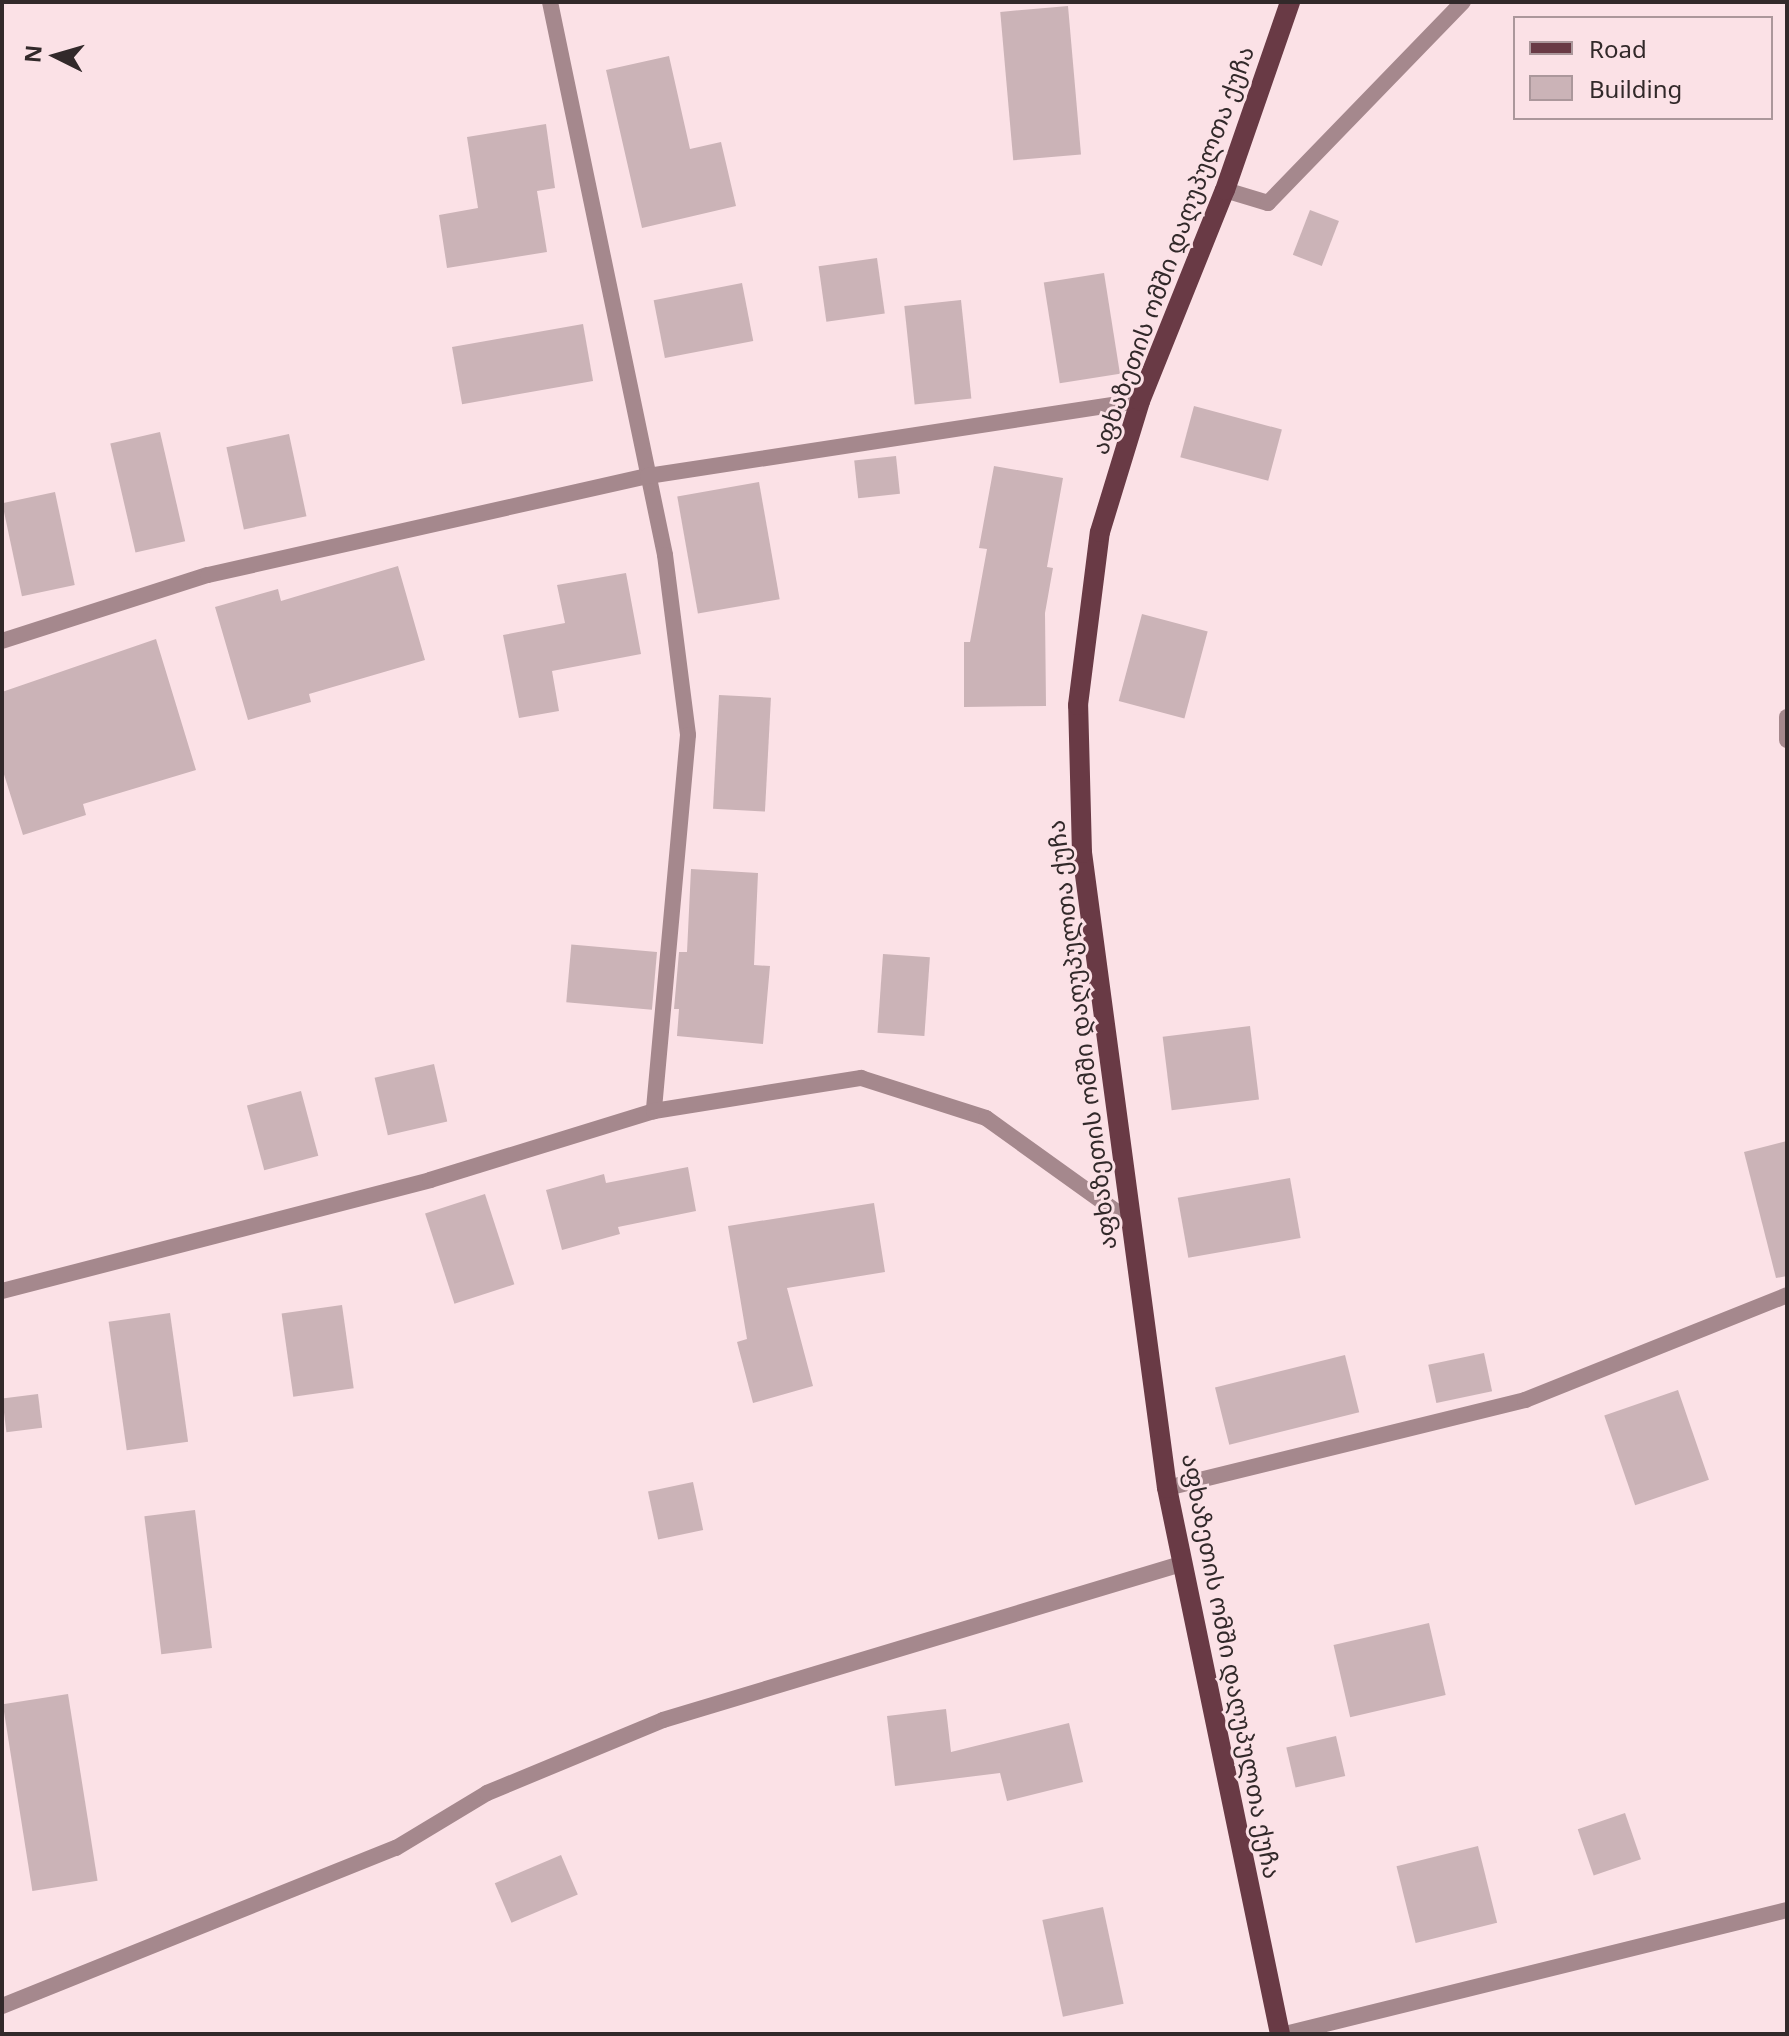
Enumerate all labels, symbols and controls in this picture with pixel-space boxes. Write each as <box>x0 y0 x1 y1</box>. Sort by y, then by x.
north arrow <box>16 16 96 96</box>
legend <box>1513 16 1773 120</box>
text: Road <box>1589 32 1647 65</box>
street label: აფხაზეთის ომში დაღუპულთა ქუჩა <box>1085 42 1259 458</box>
text: N <box>16 44 48 64</box>
text: Building <box>1589 72 1682 105</box>
street label: აფხაზეთის ომში დაღუპულთა ქუჩა <box>1040 819 1122 1251</box>
street label: აფხაზეთის ომში დაღუპულთა ქუჩა <box>1177 1451 1287 1881</box>

